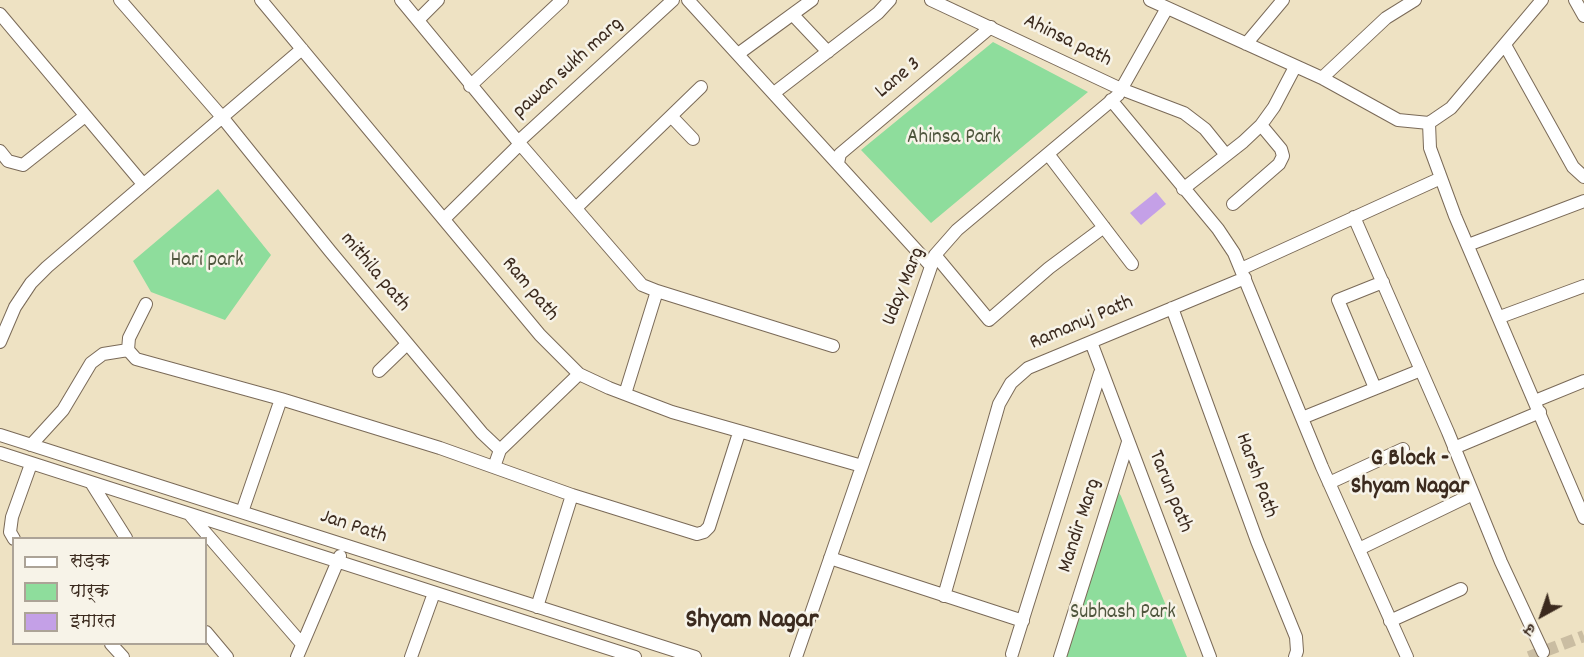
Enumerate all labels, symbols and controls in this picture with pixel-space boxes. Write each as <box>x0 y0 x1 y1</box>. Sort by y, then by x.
street label: Ahinsa path <box>1019 10 1115 74</box>
street label: pawan sukh marg <box>509 13 629 125</box>
street label: Lane 3 <box>871 53 927 105</box>
park label: Ahinsa Park <box>907 126 1001 152</box>
street label: mithila path <box>333 228 415 318</box>
street label: Uday Marg <box>878 244 932 330</box>
park label: Hari park <box>171 249 243 275</box>
street label: Ram path <box>495 253 563 327</box>
street label: Ramanuj Path <box>1026 291 1138 357</box>
street label: Harsh Path <box>1228 430 1282 522</box>
street label: Tarun path <box>1141 447 1197 537</box>
district label: G Block - Shyam Nagar <box>1351 447 1469 503</box>
street label: Mandir Marg <box>1054 476 1108 576</box>
street label: Jan Path <box>316 505 390 551</box>
legend <box>12 537 207 645</box>
text: सड़क <box>70 550 110 575</box>
text: पार्क <box>70 580 109 605</box>
north arrow <box>1512 585 1572 645</box>
park label: Subhash Park <box>1070 601 1176 627</box>
district label: Shyam Nagar <box>685 606 819 638</box>
text: इमारत <box>70 610 116 635</box>
text: उ <box>1519 617 1541 641</box>

